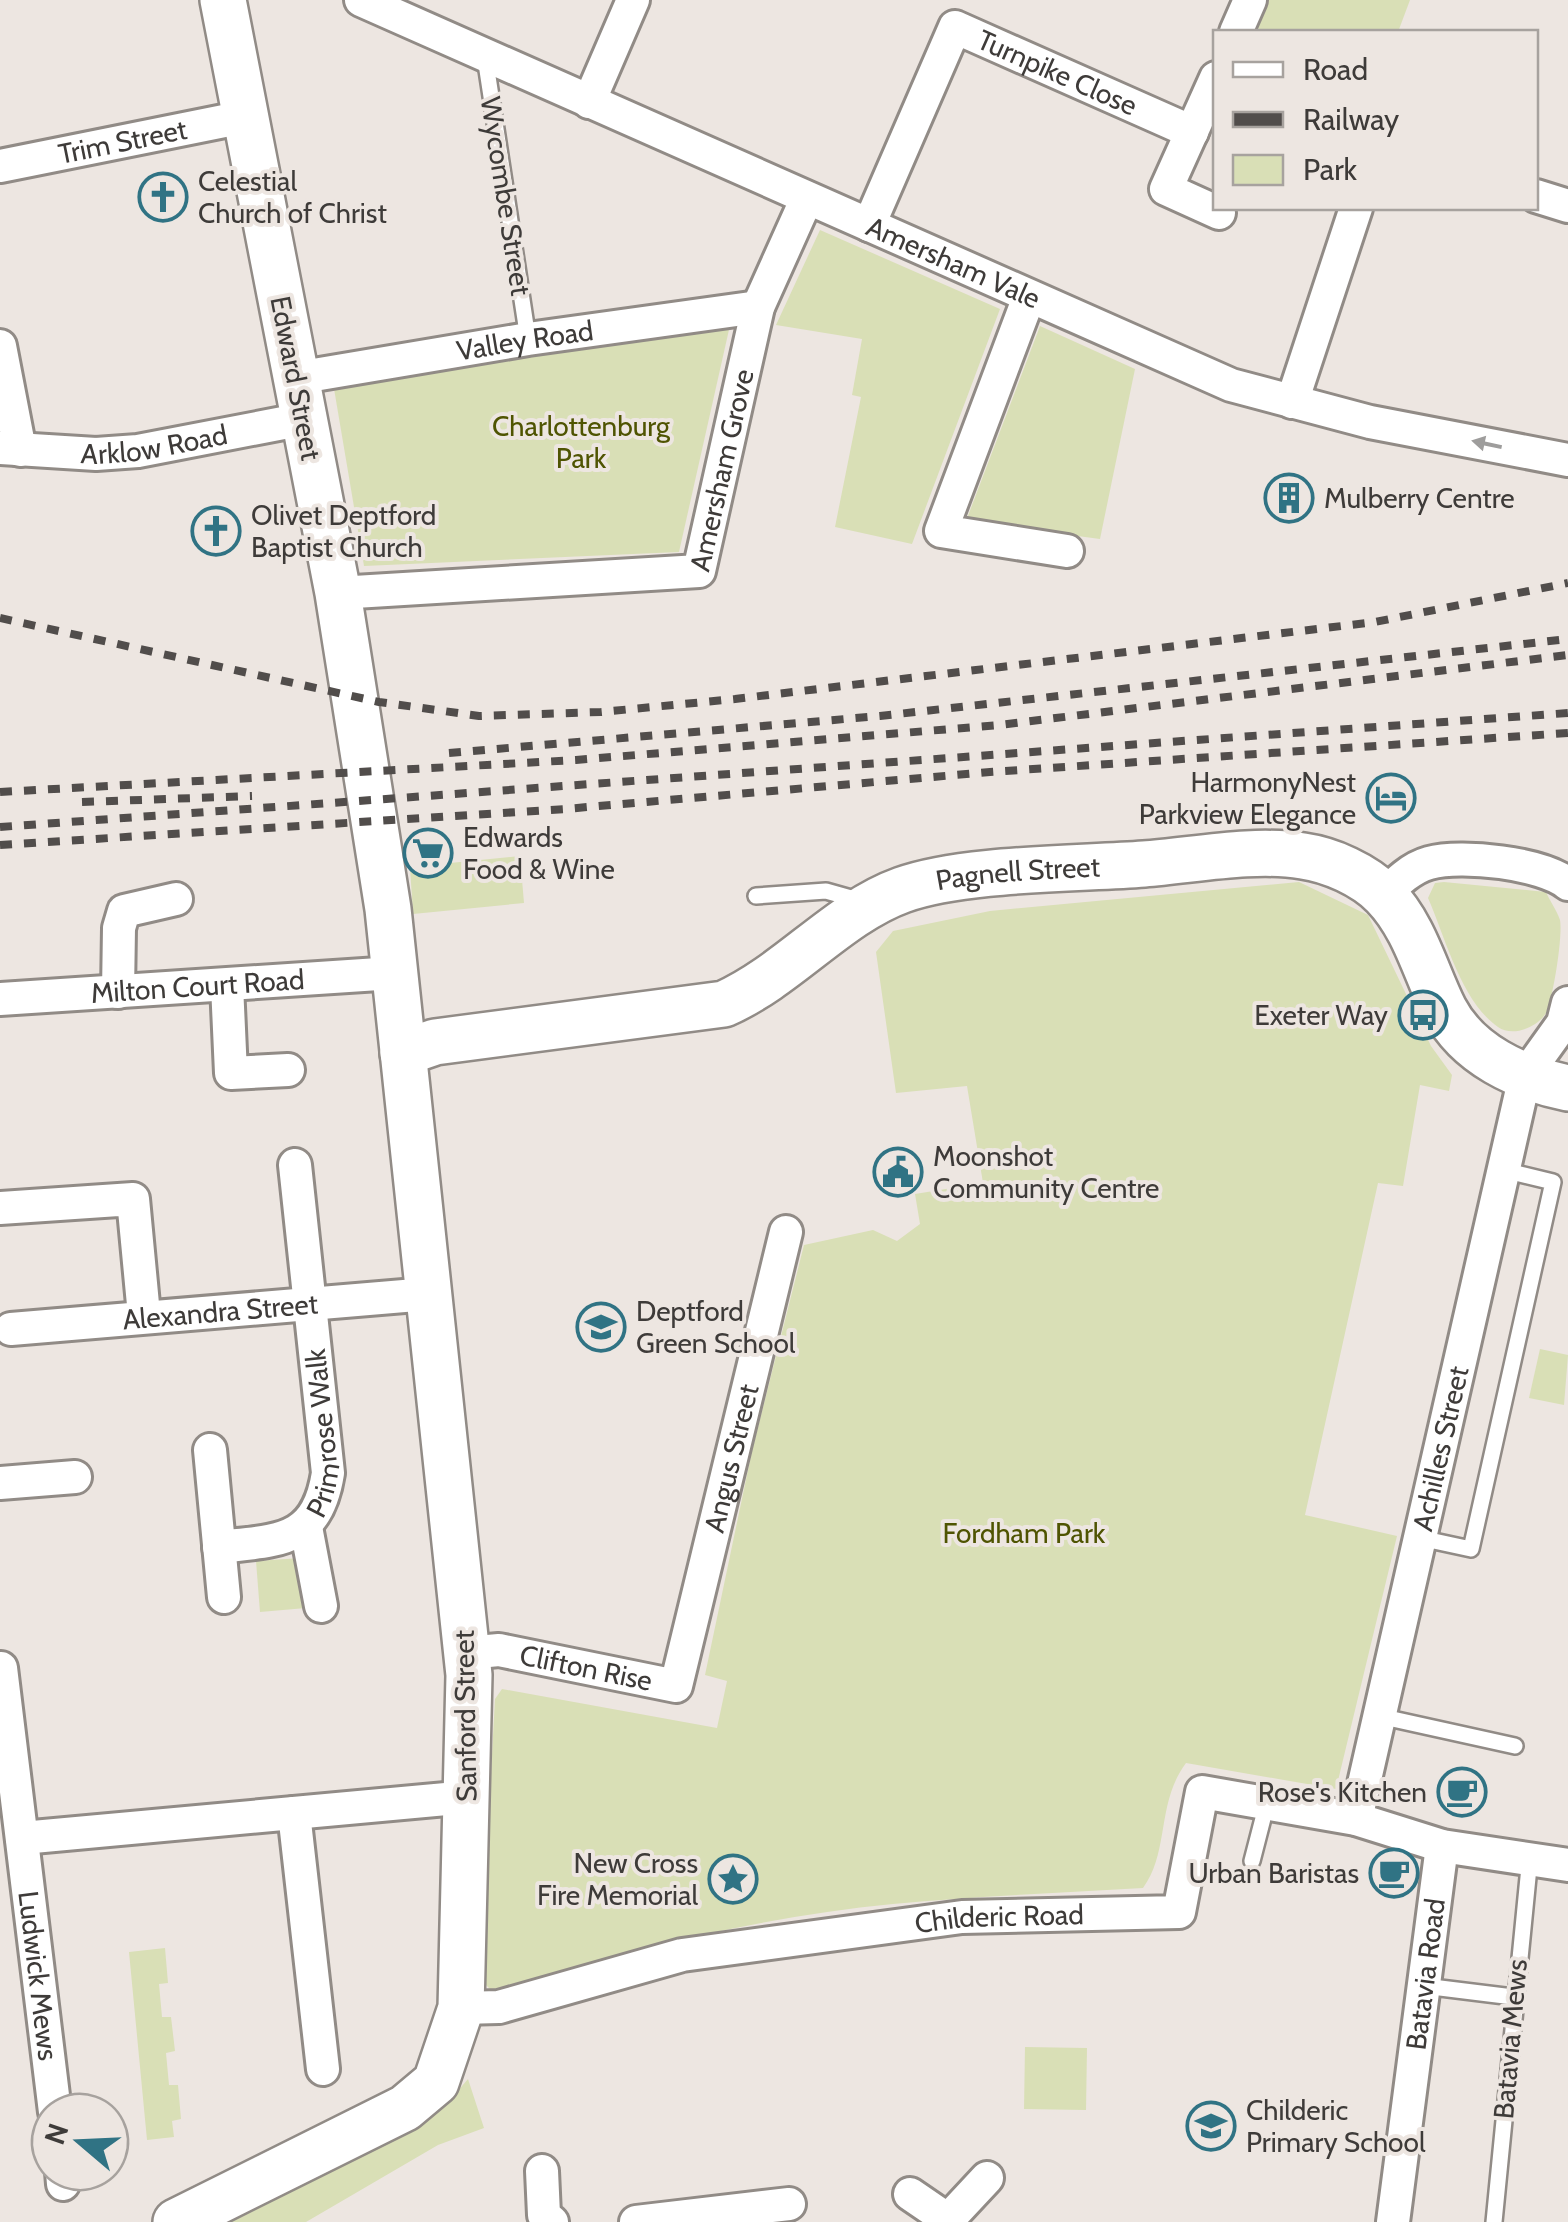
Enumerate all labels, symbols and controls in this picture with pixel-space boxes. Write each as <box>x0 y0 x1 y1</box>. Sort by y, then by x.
street label: Turnpike Close <box>973 22 1143 123</box>
legend <box>1213 30 1538 210</box>
text: Road <box>1303 51 1368 88</box>
street label: Wycombe Street <box>474 94 538 298</box>
text: Railway <box>1303 101 1399 138</box>
street label: Trim Street <box>55 112 190 171</box>
text: Park <box>1303 151 1358 188</box>
place label: Celestial Church of Christ <box>198 164 387 230</box>
church icon: Celestial Church of Christ <box>137 171 189 223</box>
street label: Amersham Vale <box>861 209 1046 315</box>
street label: Edward Street <box>263 293 329 463</box>
street label: Valley Road <box>454 313 595 368</box>
street label: Amersham Grove <box>682 366 761 575</box>
park label: Charlottenburg Park <box>492 409 671 475</box>
street label: Arklow Road <box>80 417 230 471</box>
one-way arrow <box>1471 435 1502 451</box>
building icon: Mulberry Centre <box>1263 472 1315 524</box>
place label: Mulberry Centre <box>1324 481 1515 515</box>
place label: Olivet Deptford Baptist Church <box>251 498 436 564</box>
church icon: Olivet Deptford Baptist Church <box>190 505 242 557</box>
place label: HarmonyNest Parkview Elegance <box>1139 765 1356 831</box>
hotel icon: HarmonyNest Parkview Elegance <box>1365 772 1417 824</box>
place label: Edwards Food & Wine <box>463 820 615 886</box>
supermarket icon: Edwards Food & Wine <box>402 827 454 879</box>
street label: Pagnell Street <box>933 849 1101 897</box>
street label: Milton Court Road <box>90 962 305 1010</box>
bus stop icon: Exeter Way <box>1397 989 1449 1041</box>
place label: Exeter Way <box>1254 998 1388 1032</box>
place label: Moonshot Community Centre <box>933 1139 1159 1205</box>
public building icon: Moonshot Community Centre <box>872 1146 924 1198</box>
street label: Alexandra Street <box>121 1286 319 1337</box>
place label: Deptford Green School <box>636 1294 796 1360</box>
school or university icon: Deptford Green School <box>575 1301 627 1353</box>
street label: Primrose Walk <box>298 1347 346 1523</box>
street label: Achilles Street <box>1405 1363 1475 1534</box>
street label: Angus Street <box>697 1381 766 1536</box>
park label: Fordham Park <box>943 1516 1106 1550</box>
street label: Sanford Street <box>447 1630 483 1802</box>
street label: Clifton Rise <box>517 1638 655 1698</box>
cafe icon: Rose's Kitchen <box>1436 1766 1488 1818</box>
place label: Rose's Kitchen <box>1258 1775 1427 1809</box>
place label: New Cross Fire Memorial <box>537 1846 698 1912</box>
cafe icon: Urban Baristas <box>1368 1847 1420 1899</box>
place icon: New Cross Fire Memorial <box>707 1853 759 1905</box>
place label: Urban Baristas <box>1188 1856 1359 1890</box>
street label: Ludwick Mews <box>11 1889 66 2062</box>
street label: Batavia Road <box>1399 1896 1452 2052</box>
street label: Childeric Road <box>913 1897 1084 1940</box>
street label: Batavia Mews <box>1486 1958 1534 2120</box>
north arrow <box>30 2092 130 2192</box>
place label: Childeric Primary School <box>1246 2093 1426 2159</box>
school or university icon: Childeric Primary School <box>1185 2100 1237 2152</box>
text: N <box>37 2119 76 2149</box>

